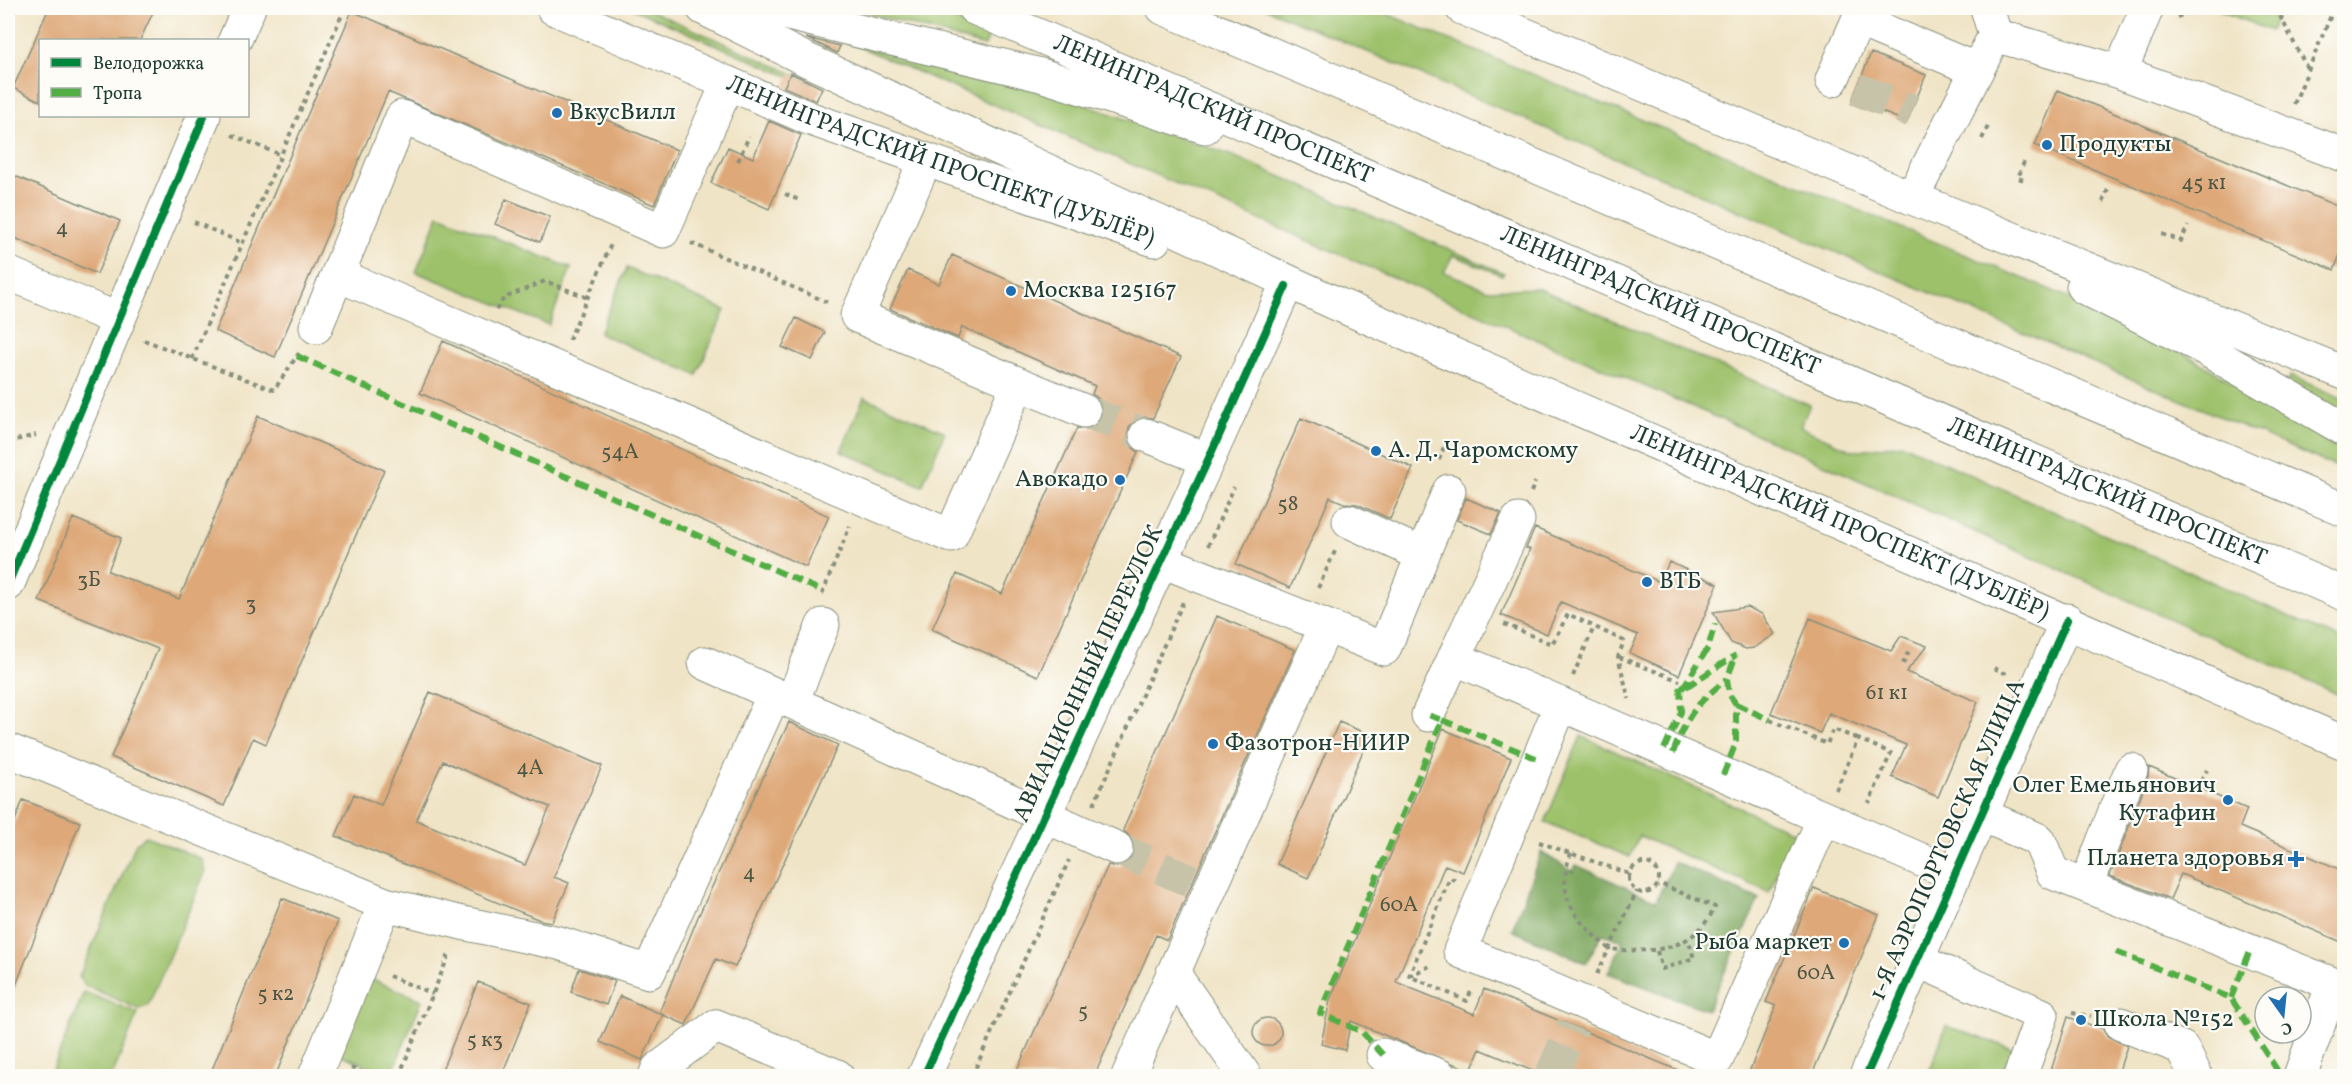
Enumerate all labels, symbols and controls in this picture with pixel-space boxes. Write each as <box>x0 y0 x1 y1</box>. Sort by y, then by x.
street label: ЛЕНИНГРАДСКИЙ ПРОСПЕКТ <box>1048 27 1378 194</box>
legend <box>39 39 249 117</box>
text: Велодорожка <box>93 52 204 77</box>
street label: ЛЕНИНГРАДСКИЙ ПРОСПЕКТ (ДУБЛЁР) <box>721 67 1159 256</box>
text: Тропа <box>93 82 142 107</box>
place label: ВкусВилл <box>569 96 676 130</box>
marker: ВкусВилл <box>550 106 564 120</box>
place label: Продукты <box>2059 128 2171 162</box>
marker: Продукты <box>2040 138 2054 152</box>
house number: 45 к1 <box>2181 169 2227 198</box>
house number: 4 <box>56 214 68 243</box>
street label: ЛЕНИНГРАДСКИЙ ПРОСПЕКТ <box>1495 218 1825 385</box>
place label: Москва 125167 <box>1023 274 1177 308</box>
marker: Москва 125167 <box>1004 284 1018 298</box>
street label: ЛЕНИНГРАДСКИЙ ПРОСПЕКТ <box>1941 409 2272 576</box>
street label: ЛЕНИНГРАДСКИЙ ПРОСПЕКТ (ДУБЛЁР) <box>1624 417 2055 629</box>
place label: А. Д. Чаромскому <box>1388 434 1578 468</box>
house number: 54А <box>601 438 639 467</box>
marker: А. Д. Чаромскому <box>1369 444 1383 458</box>
place label: Авокадо <box>1015 463 1108 497</box>
marker: Авокадо <box>1113 473 1127 487</box>
house number: 58 <box>1278 490 1298 519</box>
street label: АВИАЦИОННЫЙ ПЕРЕУЛОК <box>1005 520 1173 828</box>
place label: ВТБ <box>1659 565 1702 599</box>
house number: 3Б <box>77 566 101 595</box>
marker: ВТБ <box>1640 575 1654 589</box>
house number: 3 <box>246 590 256 619</box>
street label: 1-Я АЭРОПОРТОВСКАЯ УЛИЦА <box>1861 673 2035 1006</box>
house number: 61 к1 <box>1866 679 1908 708</box>
place label: Фазотрон-НИИР <box>1225 727 1410 761</box>
marker: Фазотрон-НИИР <box>1206 737 1220 751</box>
house number: 4А <box>516 754 544 783</box>
place label: Олег Емельянович Кутафин <box>2012 769 2216 831</box>
marker: Олег Емельянович Кутафин <box>2221 793 2235 807</box>
place label: Планета здоровья <box>2086 842 2284 876</box>
marker: Планета здоровья <box>2289 852 2303 866</box>
house number: 4 <box>743 859 755 888</box>
house number: 60А <box>1380 891 1418 920</box>
place label: Рыба маркет <box>1695 926 1832 960</box>
marker: Рыба маркет <box>1837 936 1851 950</box>
house number: 60А <box>1797 959 1835 988</box>
house number: 5 к2 <box>258 980 294 1009</box>
north arrow <box>2253 985 2313 1045</box>
house number: 5 <box>1078 997 1088 1026</box>
place label: Школа №152 <box>2093 1003 2234 1037</box>
marker: Школа №152 <box>2074 1013 2088 1027</box>
text: С <box>2279 1016 2294 1040</box>
house number: 5 к3 <box>467 1026 503 1055</box>

